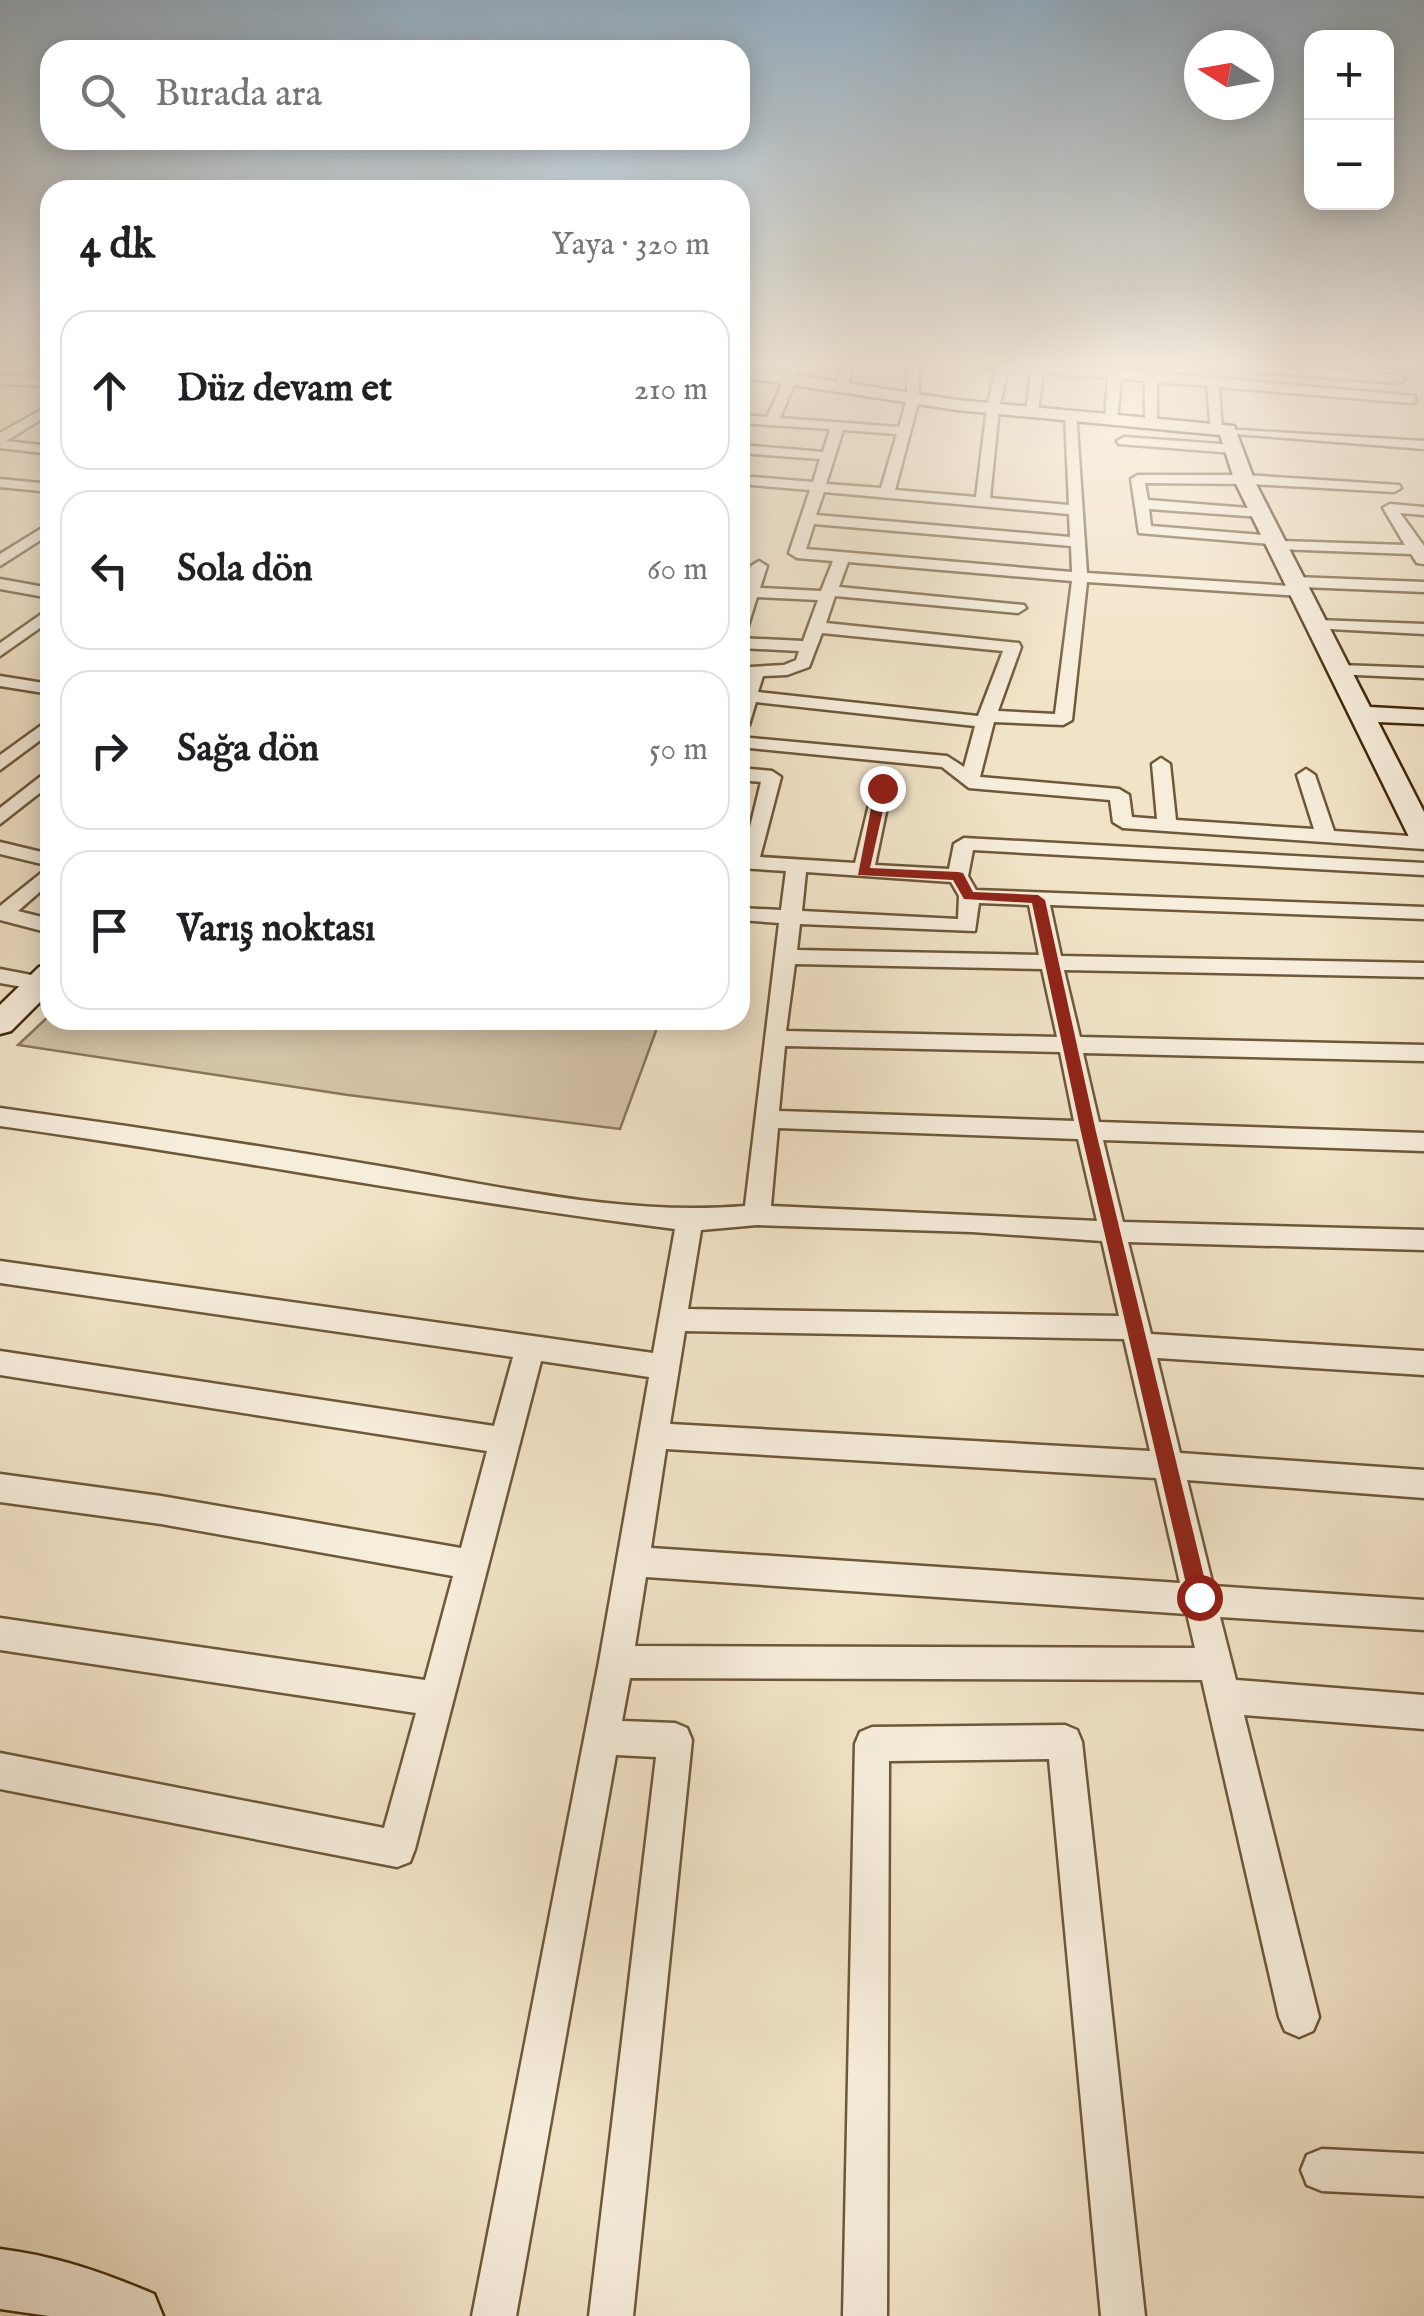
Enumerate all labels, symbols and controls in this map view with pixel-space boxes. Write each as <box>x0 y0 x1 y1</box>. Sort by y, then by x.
north arrow <box>1184 30 1274 120</box>
map controls <box>1304 30 1394 210</box>
button: + <box>1304 30 1394 120</box>
search box <box>40 40 750 150</box>
icon: search <box>75 68 130 123</box>
text: Burada ara <box>155 71 322 119</box>
button: − <box>1304 120 1394 210</box>
text: 4 dk <box>80 219 155 272</box>
text: Yaya · 320 m <box>551 225 710 266</box>
icon: ahead <box>82 363 137 418</box>
text: Düz devam et <box>177 366 392 414</box>
text: 210 m <box>634 370 708 411</box>
icon: left <box>82 543 137 598</box>
text: Sola dön <box>177 546 313 594</box>
text: 60 m <box>647 550 708 591</box>
icon: right <box>82 723 137 778</box>
text: Sağa dön <box>177 726 319 774</box>
text: 50 m <box>649 730 708 771</box>
route end <box>860 766 906 812</box>
icon: arrive <box>82 903 137 958</box>
text: Varış noktası <box>177 906 376 954</box>
route start <box>1177 1575 1223 1621</box>

